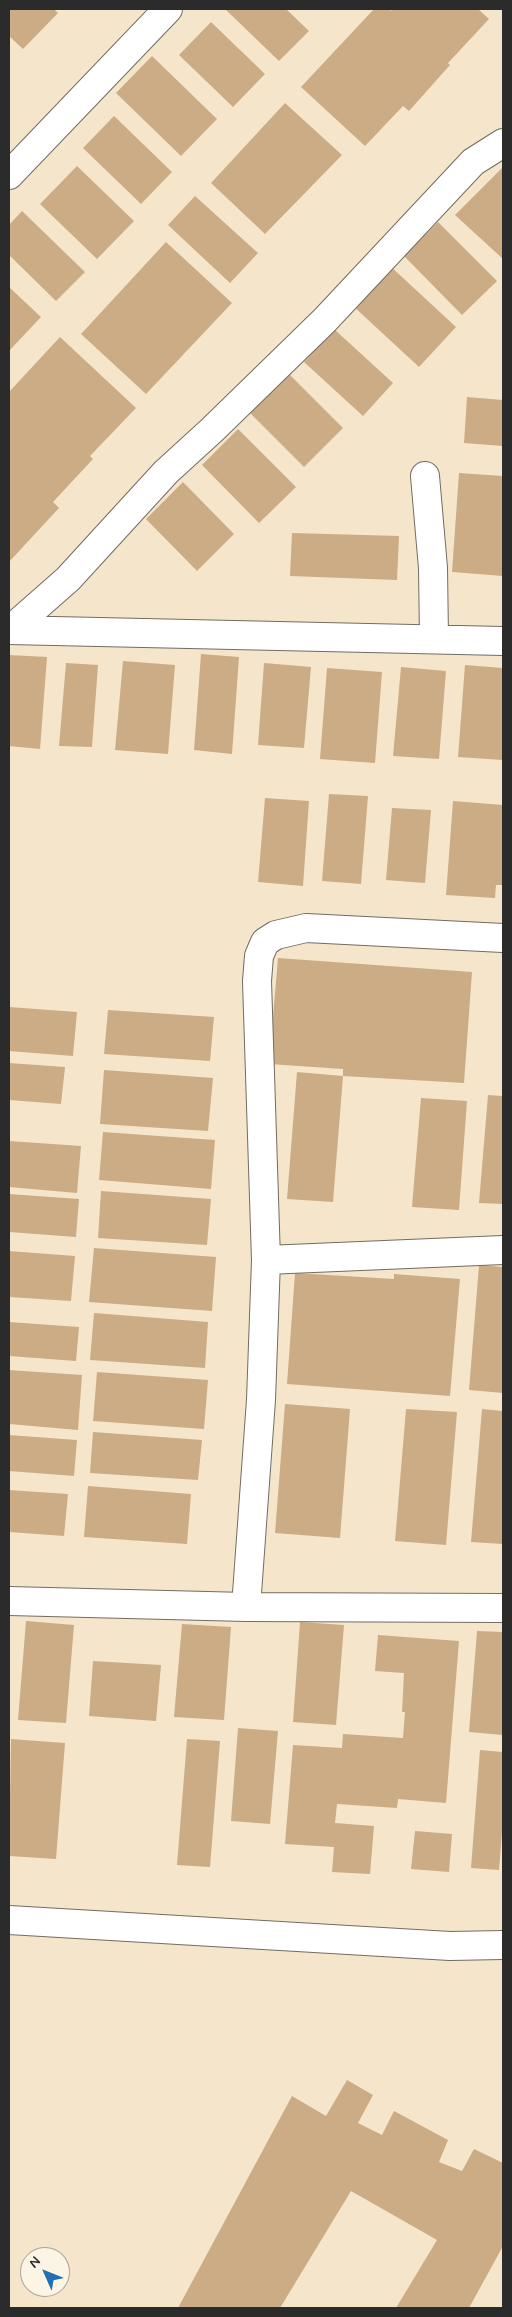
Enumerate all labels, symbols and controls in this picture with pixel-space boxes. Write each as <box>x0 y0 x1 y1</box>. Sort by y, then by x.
north arrow <box>20 2247 70 2297</box>
text: N <box>25 2253 45 2272</box>

